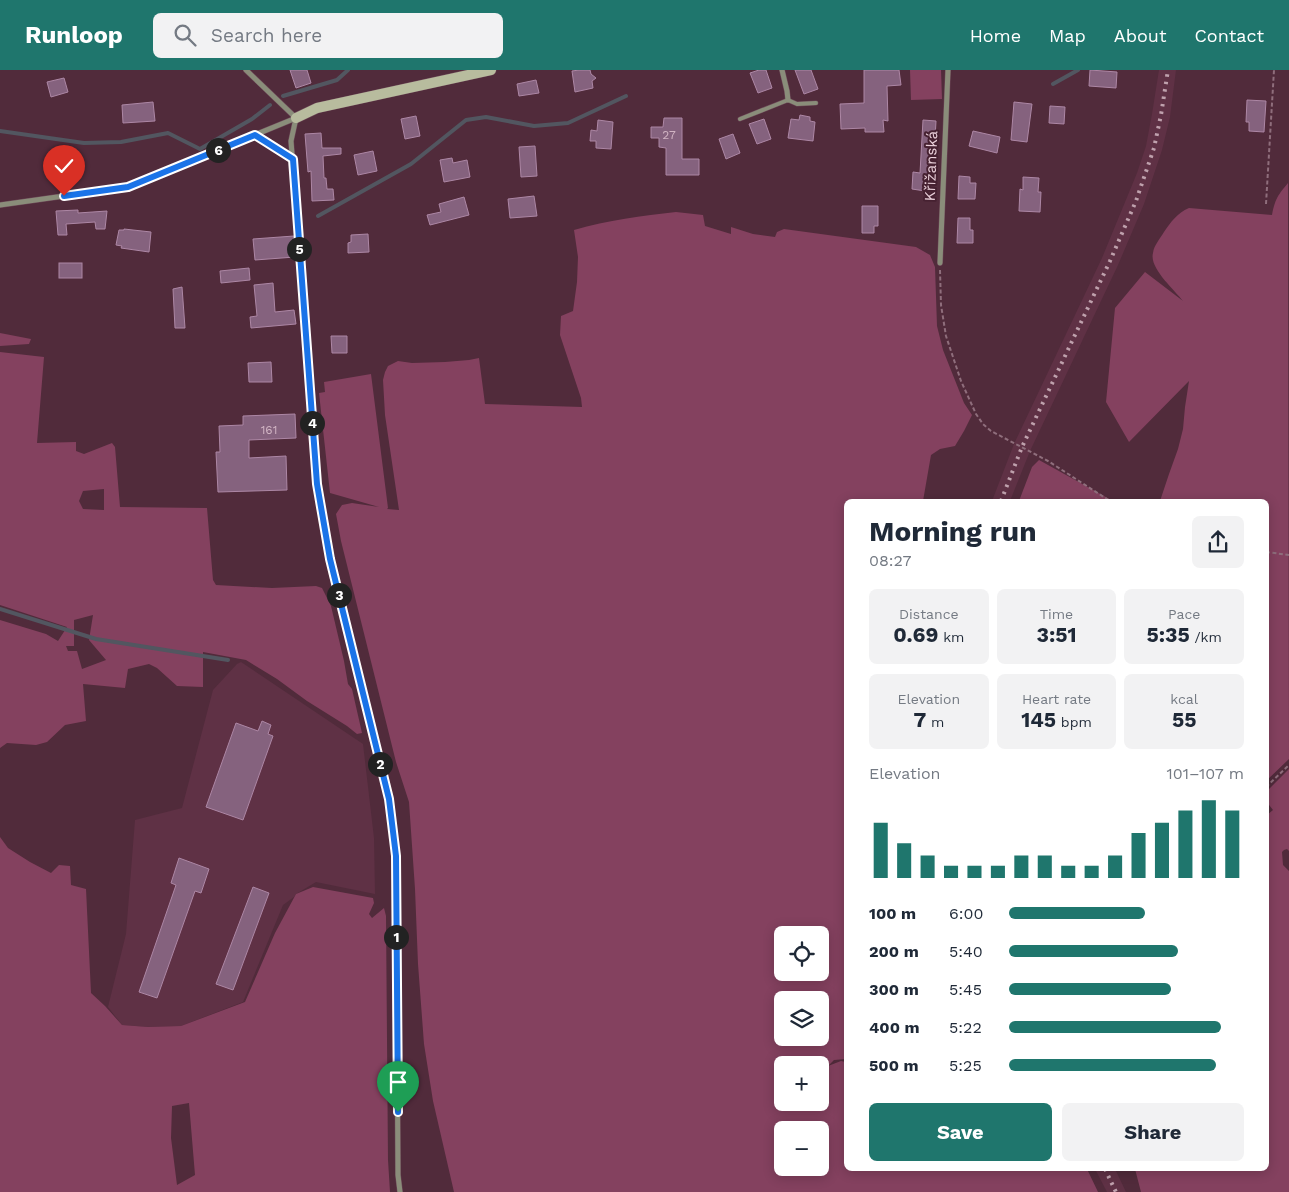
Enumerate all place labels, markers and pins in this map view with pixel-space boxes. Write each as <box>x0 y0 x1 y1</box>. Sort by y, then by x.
pin: 6 <box>206 138 230 162</box>
pin <box>43 145 85 196</box>
pin: 5 <box>286 236 312 262</box>
pin: 4 <box>300 410 324 436</box>
pin: 3 <box>326 582 352 608</box>
pin: 2 <box>368 752 392 776</box>
pin: 1 <box>384 924 408 950</box>
pin <box>377 1061 419 1112</box>

